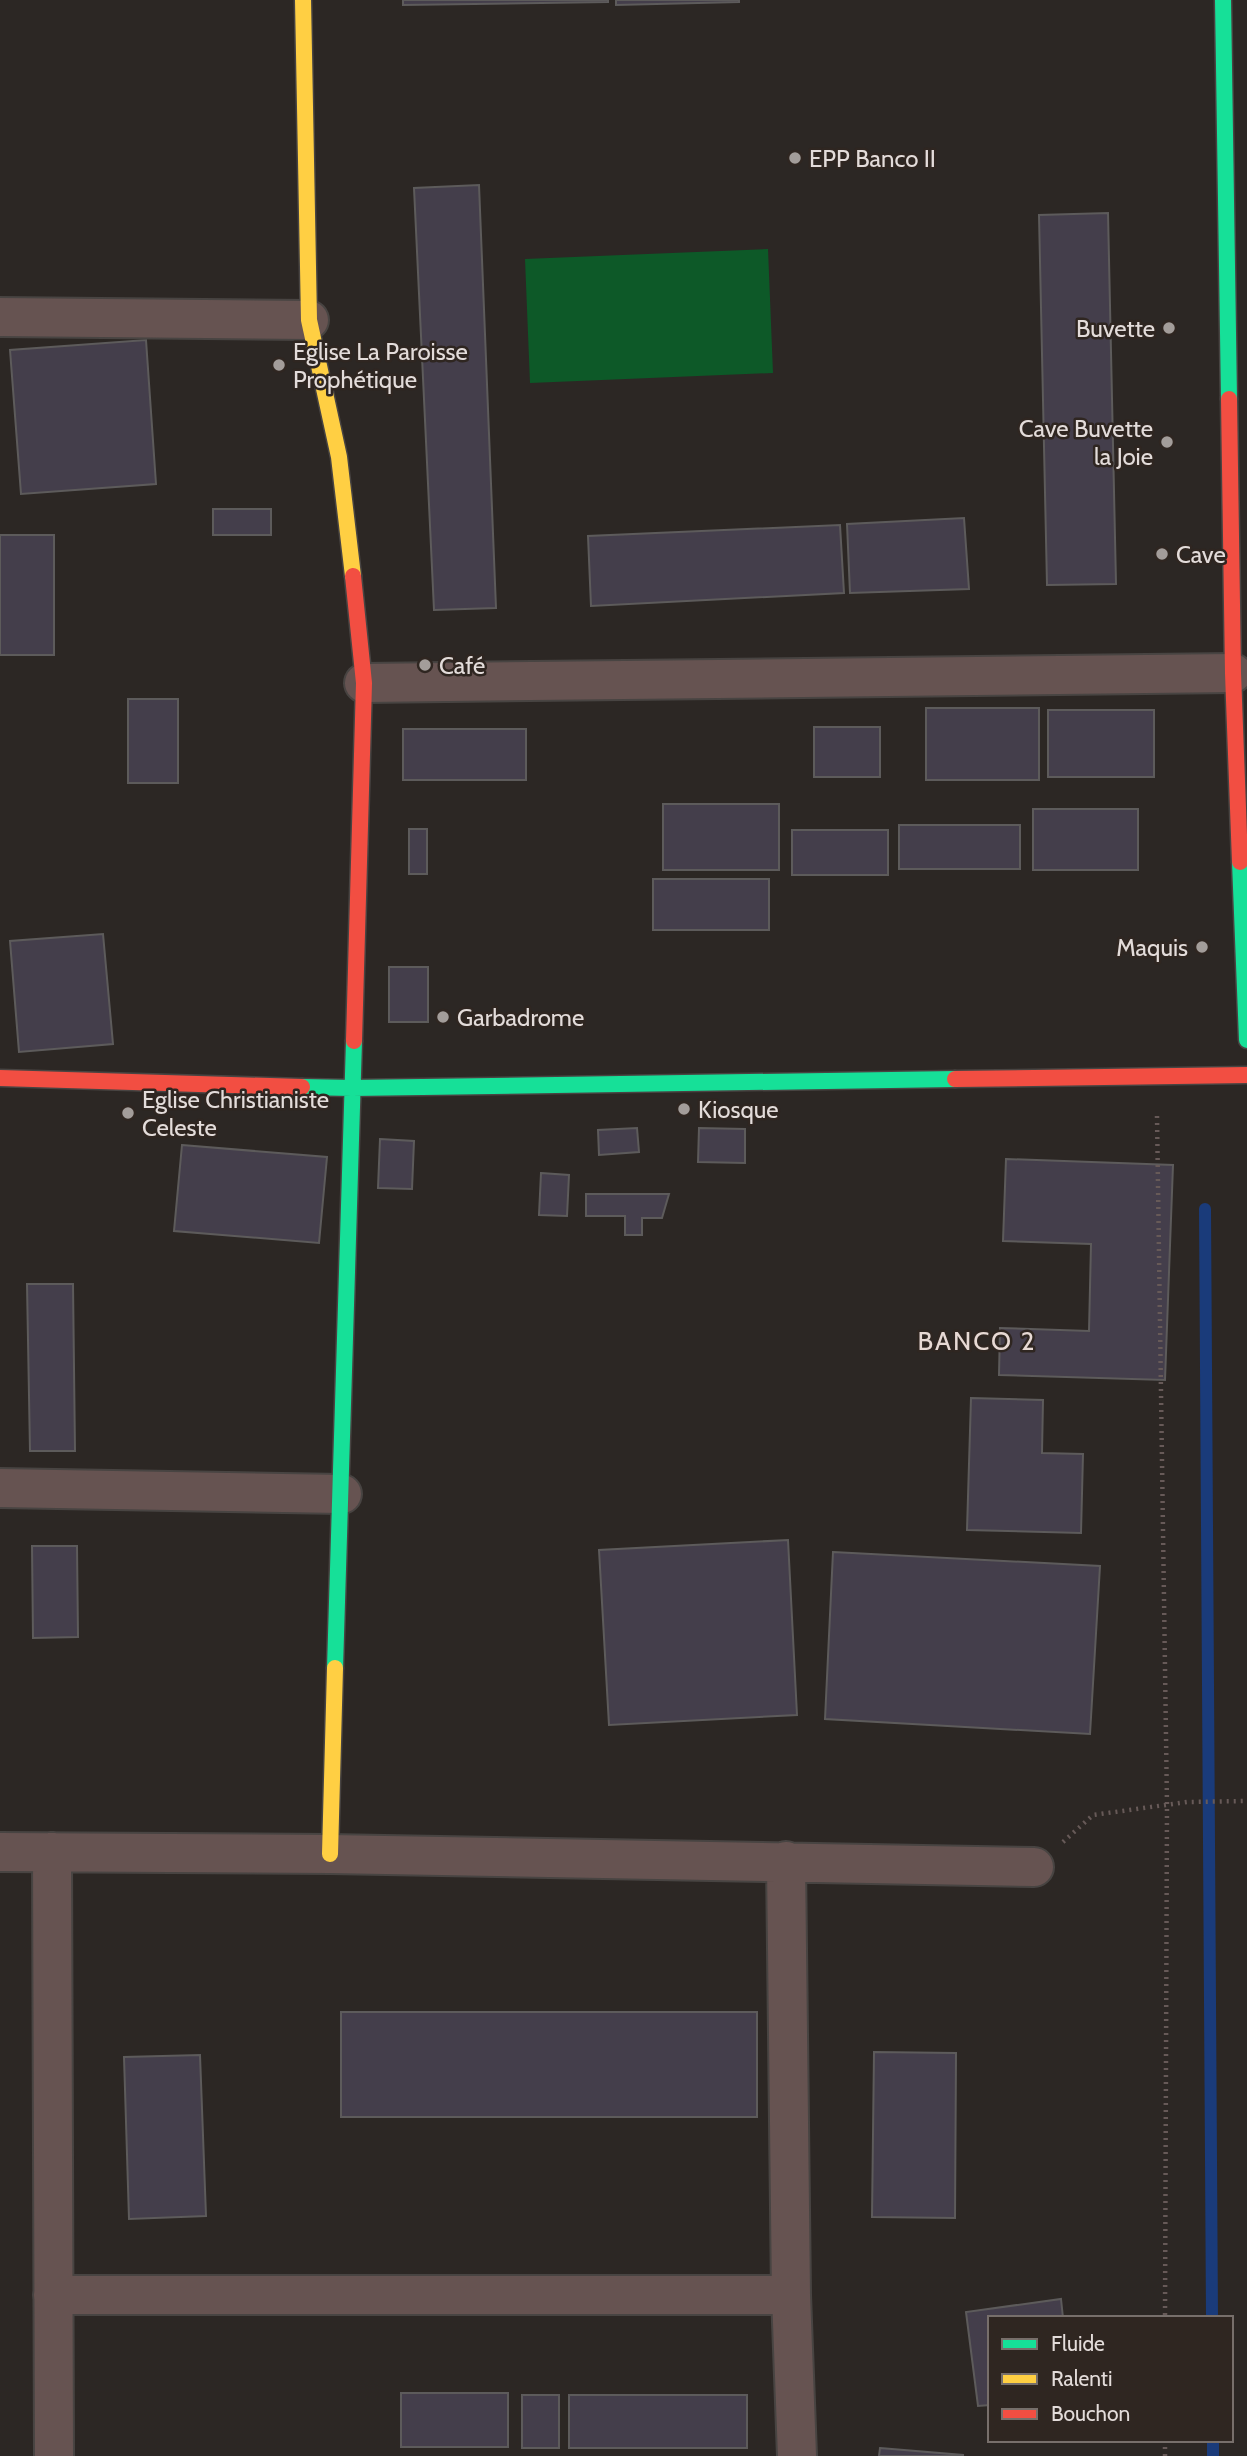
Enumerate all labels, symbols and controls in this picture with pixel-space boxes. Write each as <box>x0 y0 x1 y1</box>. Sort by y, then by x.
place label: EPP Banco II <box>809 144 936 173</box>
marker: EPP Banco II <box>787 150 803 166</box>
place label: Buvette <box>1076 314 1155 343</box>
marker: Buvette <box>1161 320 1177 336</box>
place label: Eglise La Paroisse Prophétique <box>293 337 468 394</box>
marker: Eglise La Paroisse Prophétique <box>271 357 287 373</box>
place label: Cave Buvette la Joie <box>1019 414 1153 471</box>
marker: Cave Buvette la Joie <box>1159 434 1175 450</box>
place label: Cave <box>1176 540 1226 569</box>
marker: Cave <box>1154 546 1170 562</box>
place label: Café <box>439 651 485 680</box>
marker: Café <box>417 657 433 673</box>
place label: Maquis <box>1116 933 1188 962</box>
marker: Maquis <box>1194 939 1210 955</box>
place label: Garbadrome <box>457 1003 584 1032</box>
marker: Garbadrome <box>435 1009 451 1025</box>
place label: Eglise Christianiste Celeste <box>142 1085 329 1142</box>
place label: Kiosque <box>698 1095 779 1124</box>
marker: Kiosque <box>676 1101 692 1117</box>
marker: Eglise Christianiste Celeste <box>120 1105 136 1121</box>
district label: BANCO 2 <box>918 1325 1037 1357</box>
legend <box>988 2316 1233 2442</box>
text: Fluide <box>1051 2331 1105 2356</box>
text: Ralenti <box>1051 2366 1112 2391</box>
text: Bouchon <box>1051 2401 1130 2426</box>

